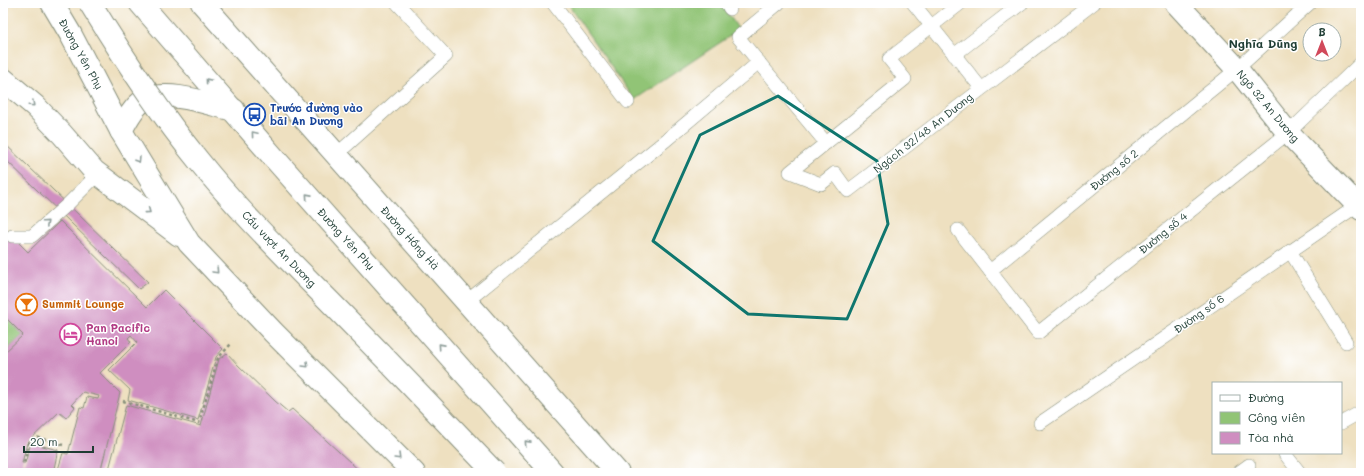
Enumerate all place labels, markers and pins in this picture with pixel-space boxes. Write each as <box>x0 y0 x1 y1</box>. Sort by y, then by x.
place label: Trước đường vào bãi An Dương <box>270 100 363 128</box>
bus stop icon: Trước đường vào bãi An Dương <box>241 101 267 127</box>
bar icon: Summit Lounge <box>13 291 39 317</box>
place label: Summit Lounge <box>42 296 124 311</box>
place label: Pan Pacific Hanoi <box>86 320 151 348</box>
hotel icon: Pan Pacific Hanoi <box>58 321 84 347</box>

